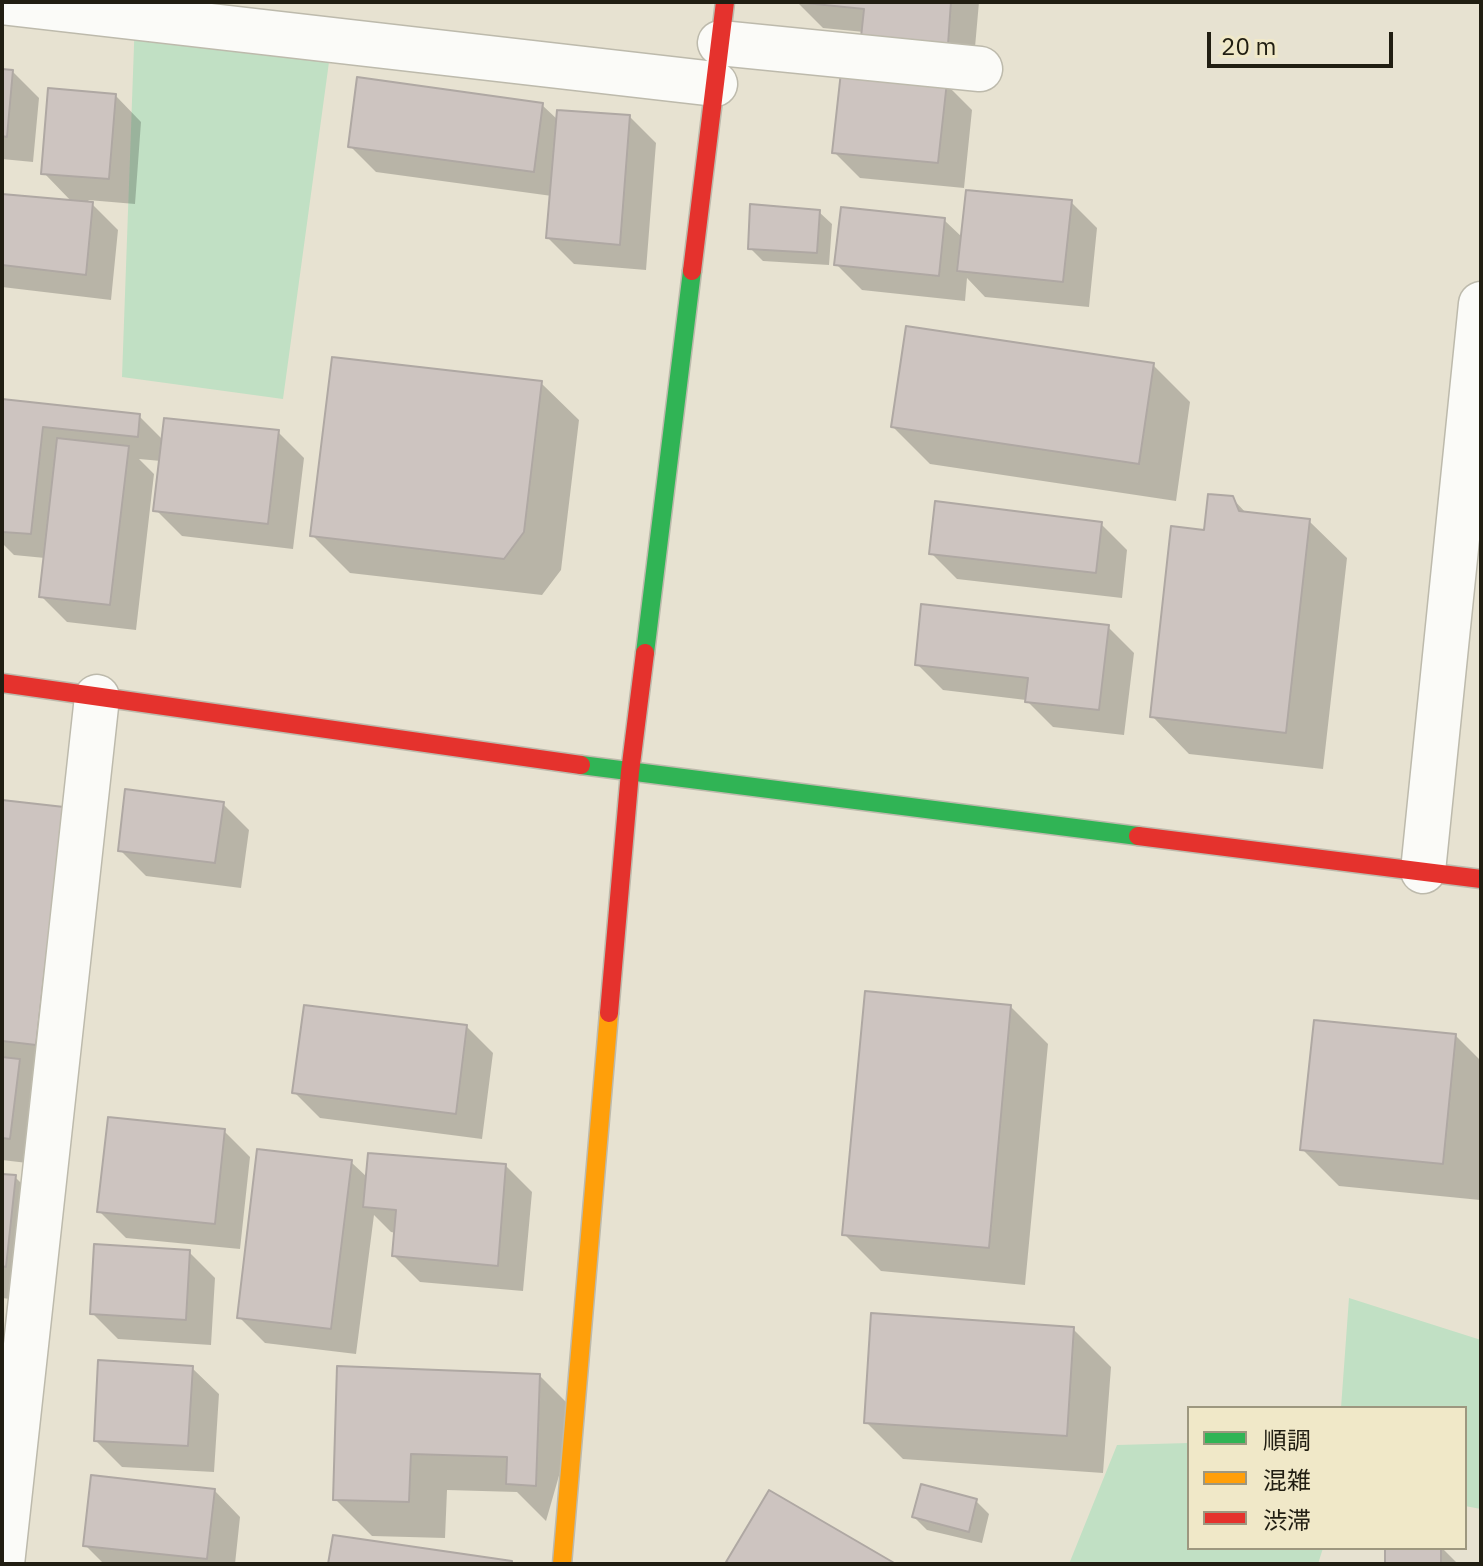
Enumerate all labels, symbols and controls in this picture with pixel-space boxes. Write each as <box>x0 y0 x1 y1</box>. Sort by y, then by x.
scale bar <box>1211 16 1397 66</box>
text: 20 m <box>1221 30 1276 62</box>
legend <box>1187 1406 1467 1550</box>
text: 順調 <box>1263 1424 1311 1456</box>
text: 混雑 <box>1263 1464 1311 1496</box>
text: 渋滞 <box>1263 1504 1311 1536</box>

